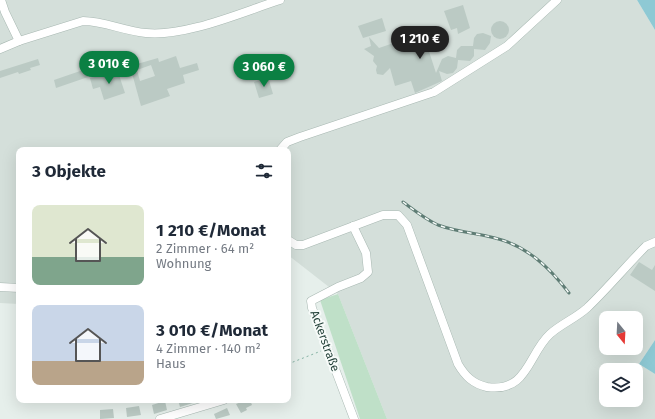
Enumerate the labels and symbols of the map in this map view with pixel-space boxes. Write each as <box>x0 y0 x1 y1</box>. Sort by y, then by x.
pin: 1 210 € <box>383 26 457 60</box>
pin: 3 010 € <box>72 51 146 85</box>
pin: 3 060 € <box>227 54 301 88</box>
street label: Ackerstraße <box>307 309 343 373</box>
north arrow <box>599 311 643 355</box>

